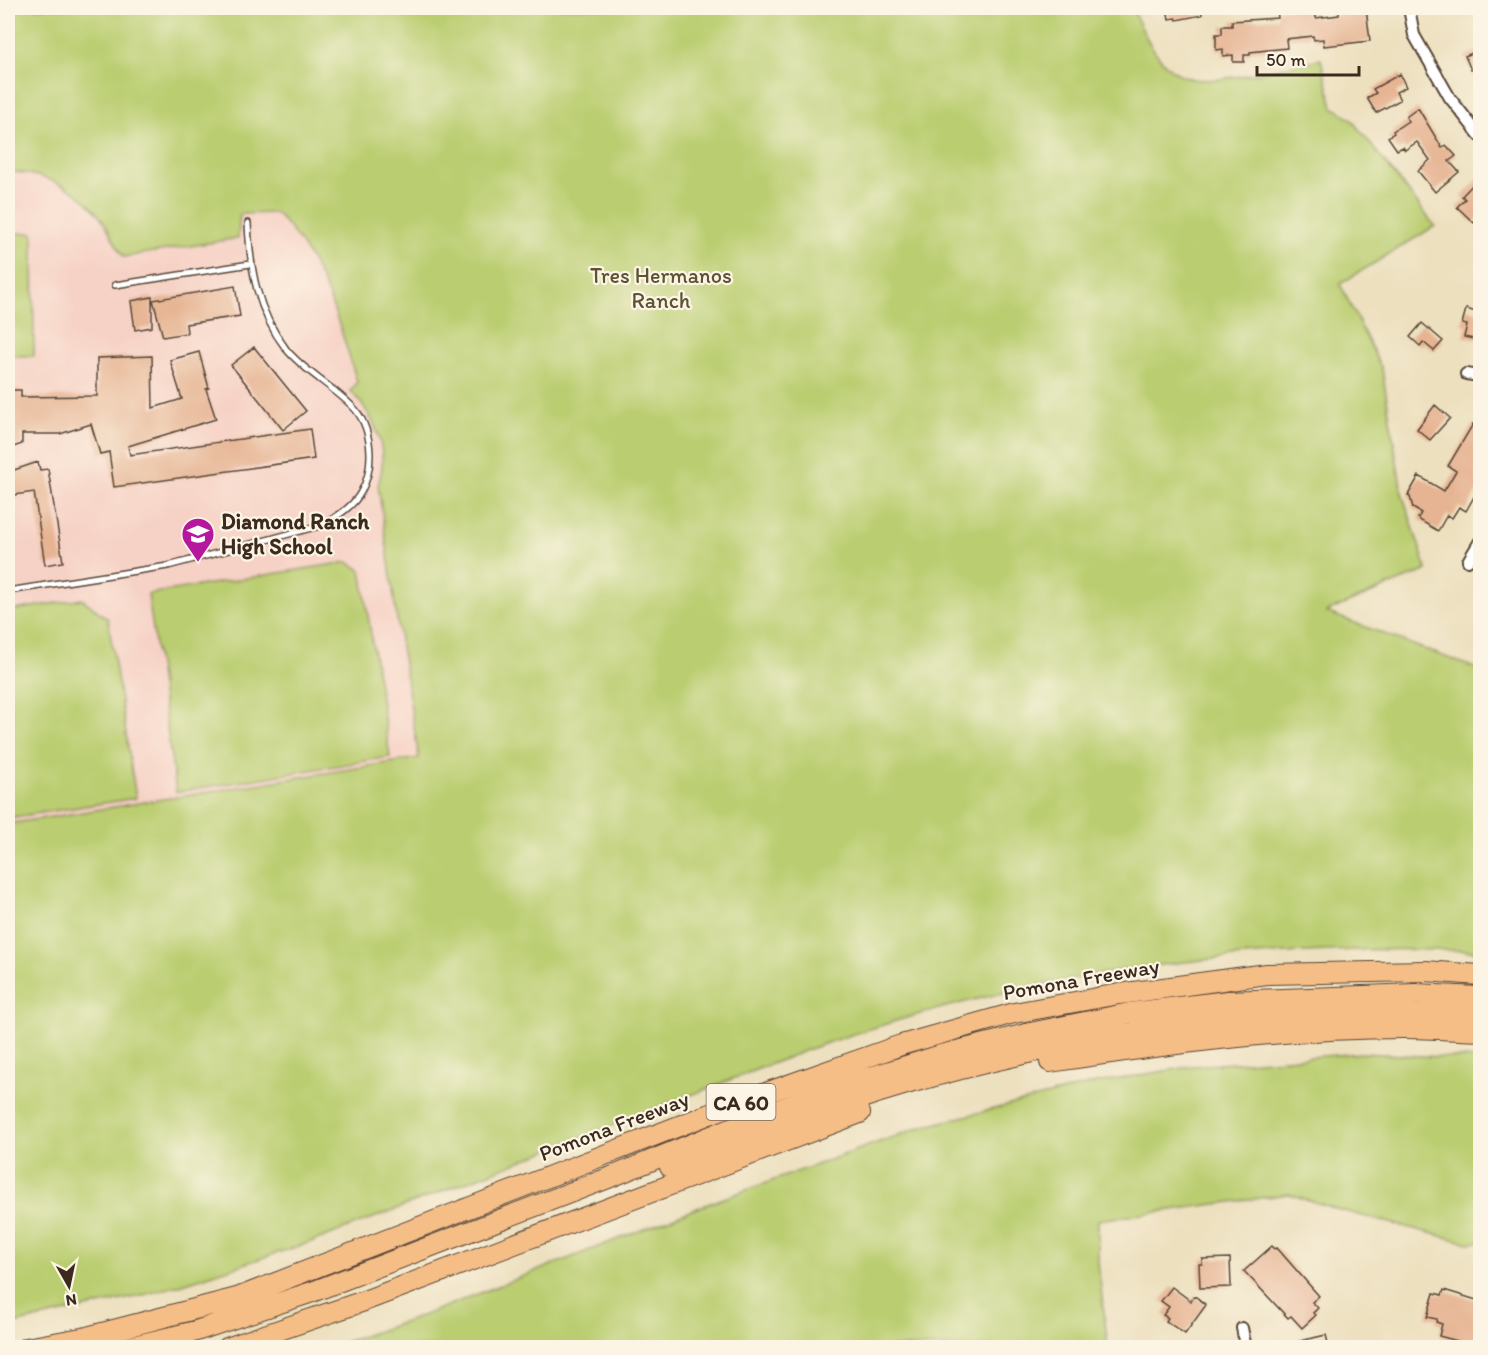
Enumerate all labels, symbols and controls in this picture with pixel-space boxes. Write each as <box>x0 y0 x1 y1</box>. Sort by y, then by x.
scale bar <box>1257 39 1359 77</box>
text: 50 m <box>1266 49 1306 71</box>
park label: Tres Hermanos Ranch <box>590 262 732 314</box>
place label: Diamond Ranch High School <box>221 508 370 560</box>
school or university icon: Diamond Ranch High School <box>180 516 216 563</box>
street label: Pomona Freeway <box>1001 952 1162 1006</box>
road number: CA 60 <box>706 1084 776 1120</box>
street label: Pomona Freeway <box>535 1085 694 1167</box>
north arrow <box>39 1256 99 1316</box>
text: N <box>64 1290 78 1311</box>

